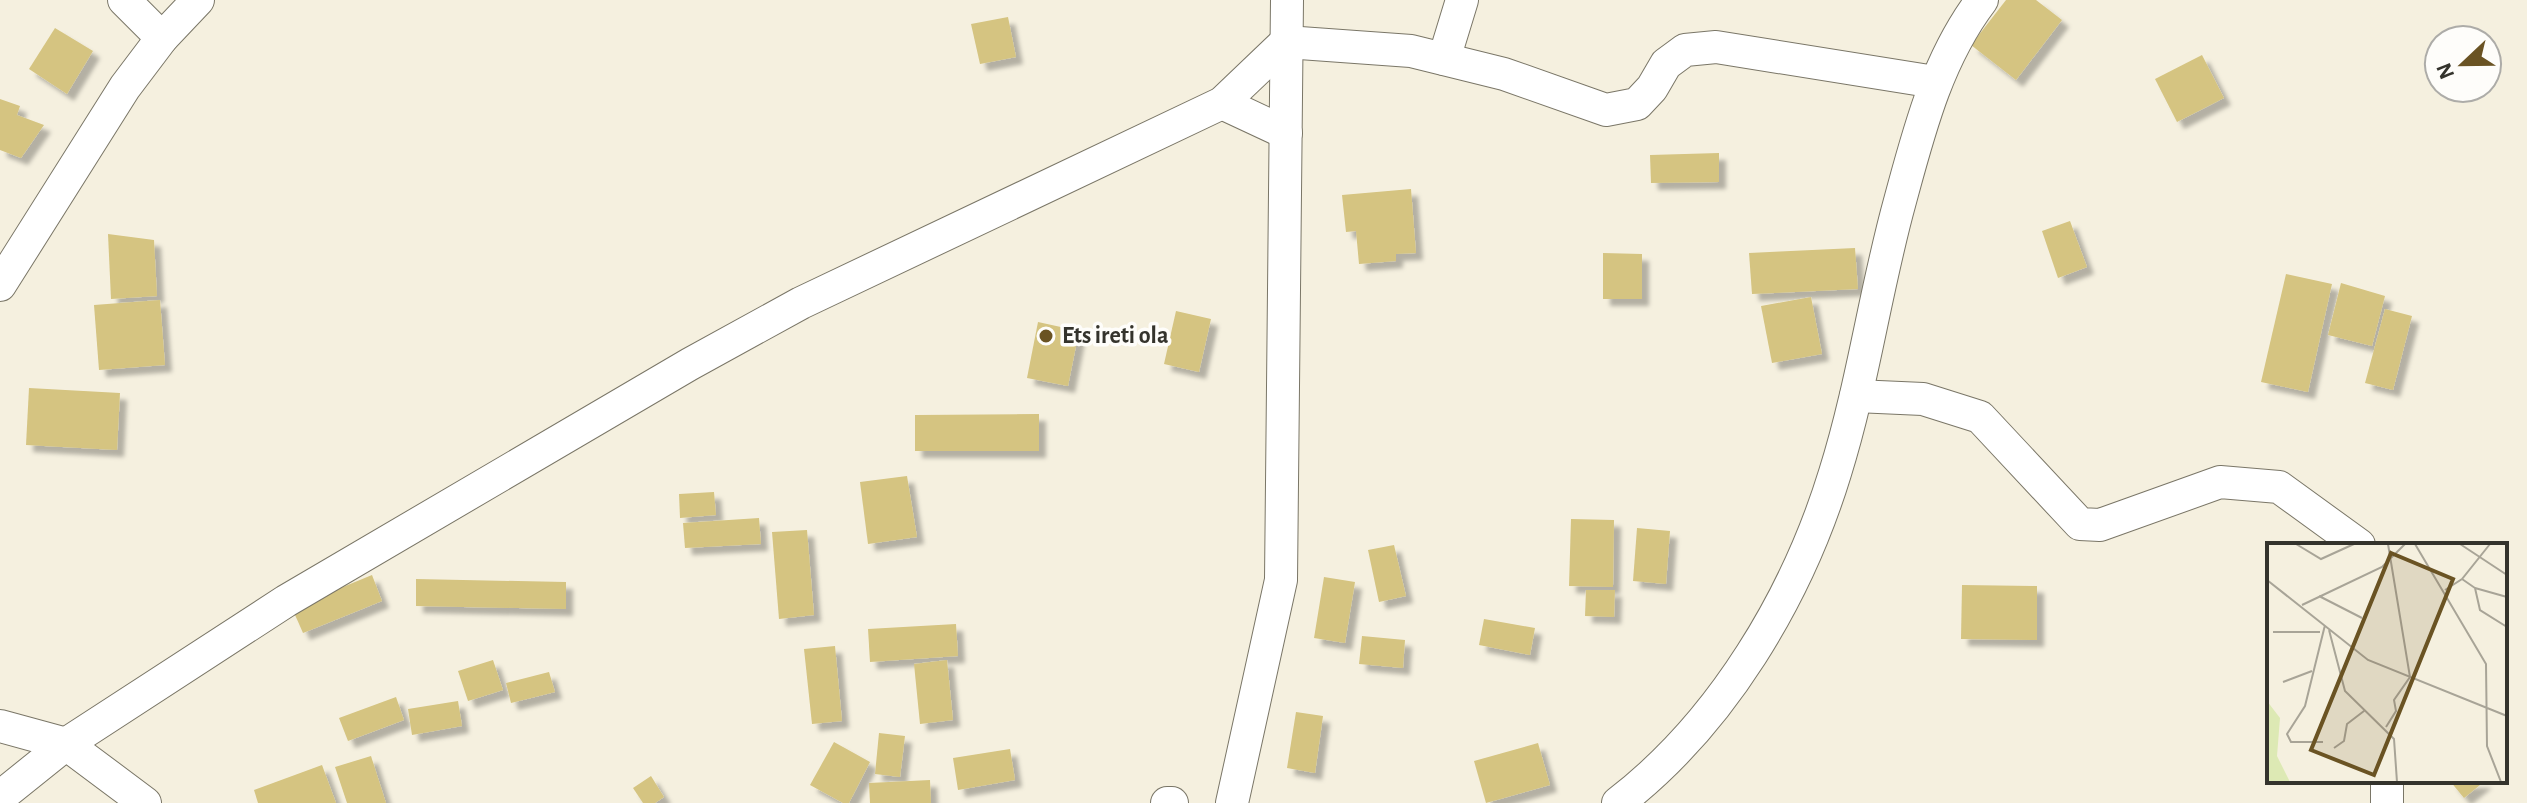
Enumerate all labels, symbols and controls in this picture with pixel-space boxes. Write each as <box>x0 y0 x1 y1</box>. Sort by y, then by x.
north arrow <box>2423 24 2503 104</box>
text: N <box>2432 60 2458 82</box>
place label: Ets ireti ola <box>1062 324 1168 348</box>
marker: Ets ireti ola <box>1037 327 1055 345</box>
inset map <box>2267 543 2507 783</box>

